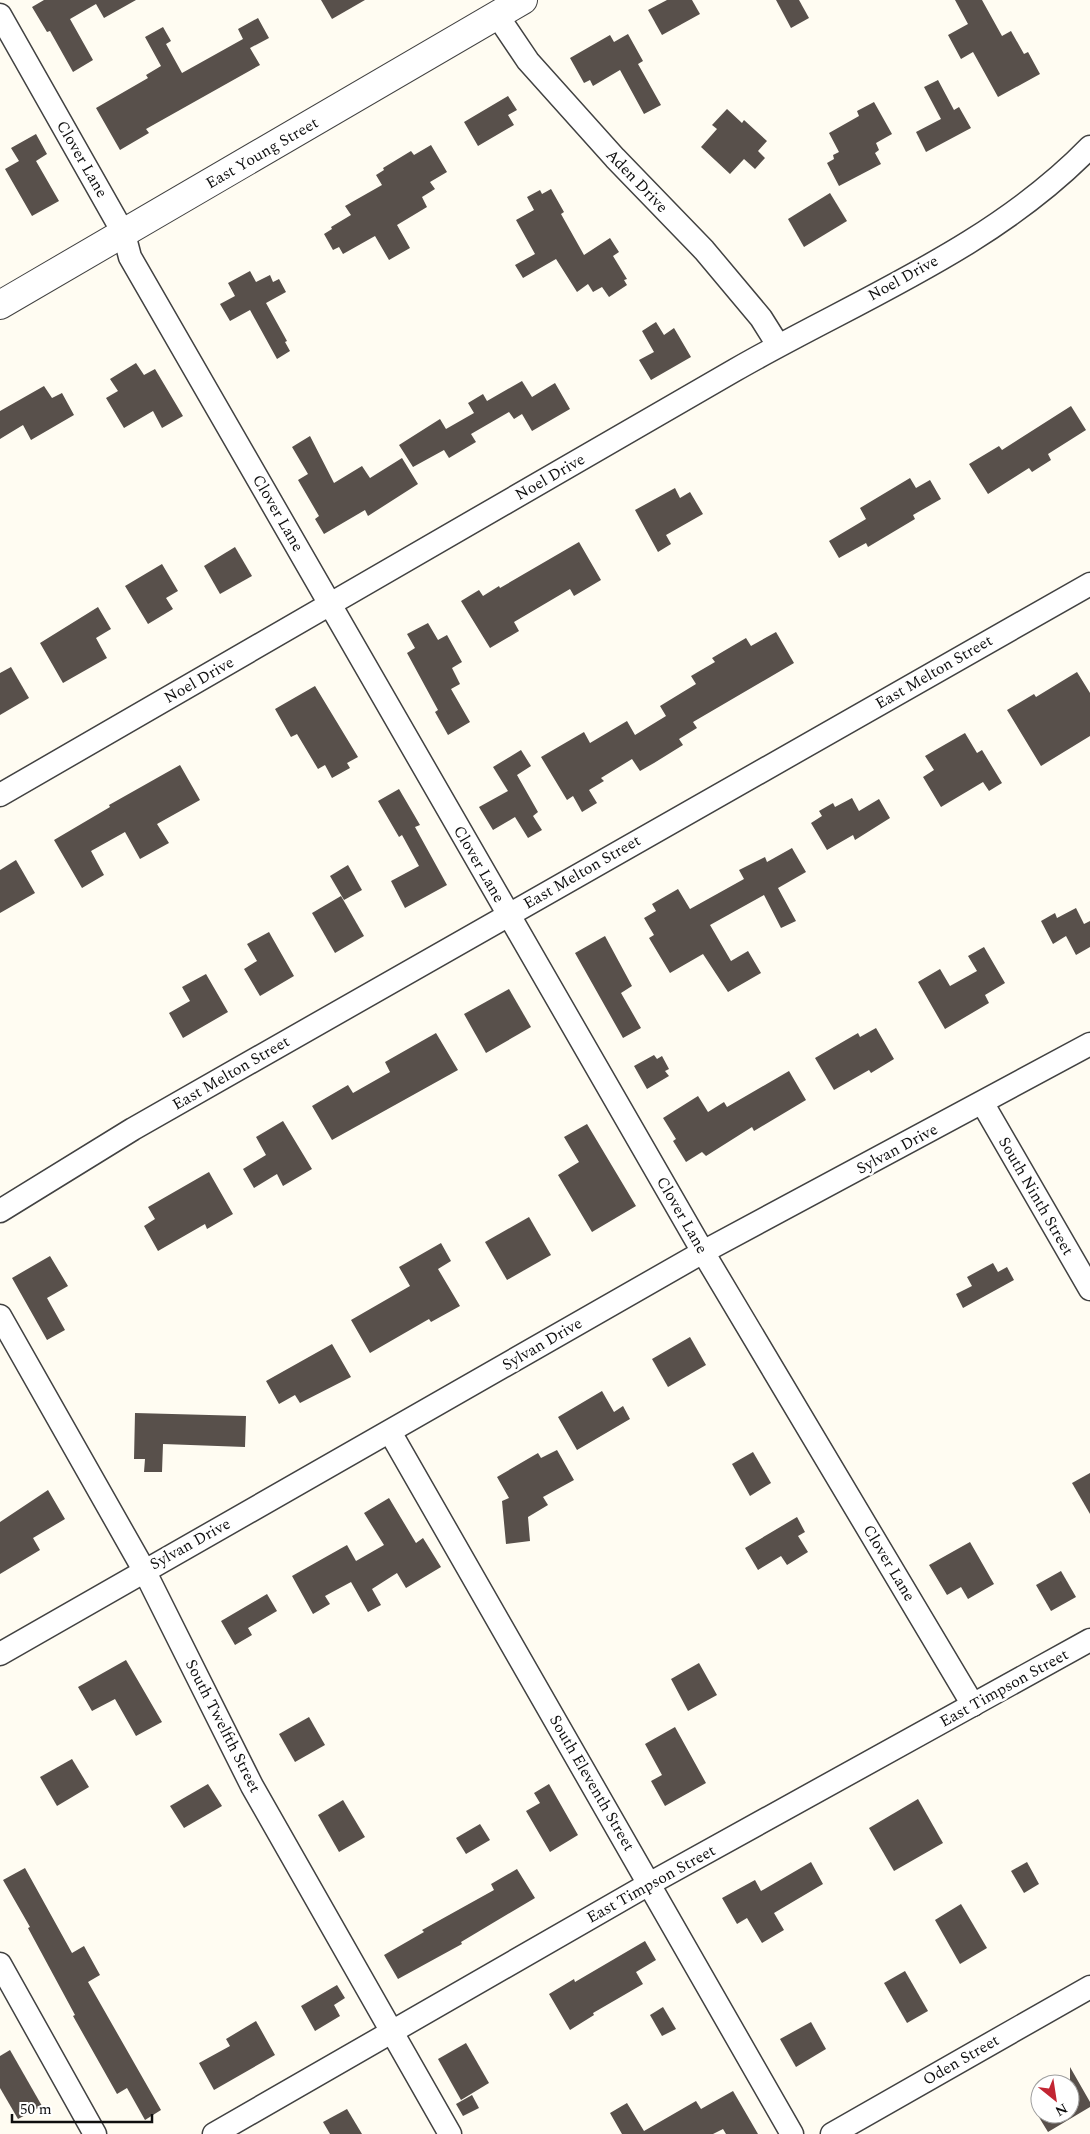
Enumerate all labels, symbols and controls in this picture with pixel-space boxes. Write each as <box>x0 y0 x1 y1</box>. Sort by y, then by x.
street label: East Young Street <box>201 111 323 195</box>
street label: Clover Lane <box>50 116 114 202</box>
street label: Aden Drive <box>600 144 674 218</box>
street label: Noel Drive <box>863 249 943 307</box>
street label: Noel Drive <box>511 447 589 507</box>
street label: Clover Lane <box>246 470 310 556</box>
street label: East Melton Street <box>871 628 997 715</box>
street label: Noel Drive <box>160 650 238 710</box>
street label: Clover Lane <box>447 821 511 907</box>
street label: East Melton Street <box>519 828 645 915</box>
street label: East Melton Street <box>168 1029 294 1116</box>
street label: Sylvan Drive <box>852 1117 942 1181</box>
street label: South Ninth Street <box>992 1132 1080 1260</box>
street label: Clover Lane <box>650 1172 714 1258</box>
street label: Sylvan Drive <box>497 1311 587 1377</box>
street label: Sylvan Drive <box>145 1512 235 1576</box>
street label: Clover Lane <box>857 1520 921 1606</box>
street label: East Timpson Street <box>935 1642 1073 1733</box>
street label: South Twelfth Street <box>179 1655 267 1797</box>
street label: South Eleventh Street <box>543 1710 641 1856</box>
street label: East Timpson Street <box>582 1838 720 1929</box>
street label: Oden Street <box>918 2028 1004 2092</box>
north arrow <box>1030 2074 1080 2124</box>
scale bar <box>12 2092 152 2124</box>
text: 50 m <box>20 2098 52 2121</box>
text: N <box>1051 2098 1071 2122</box>

